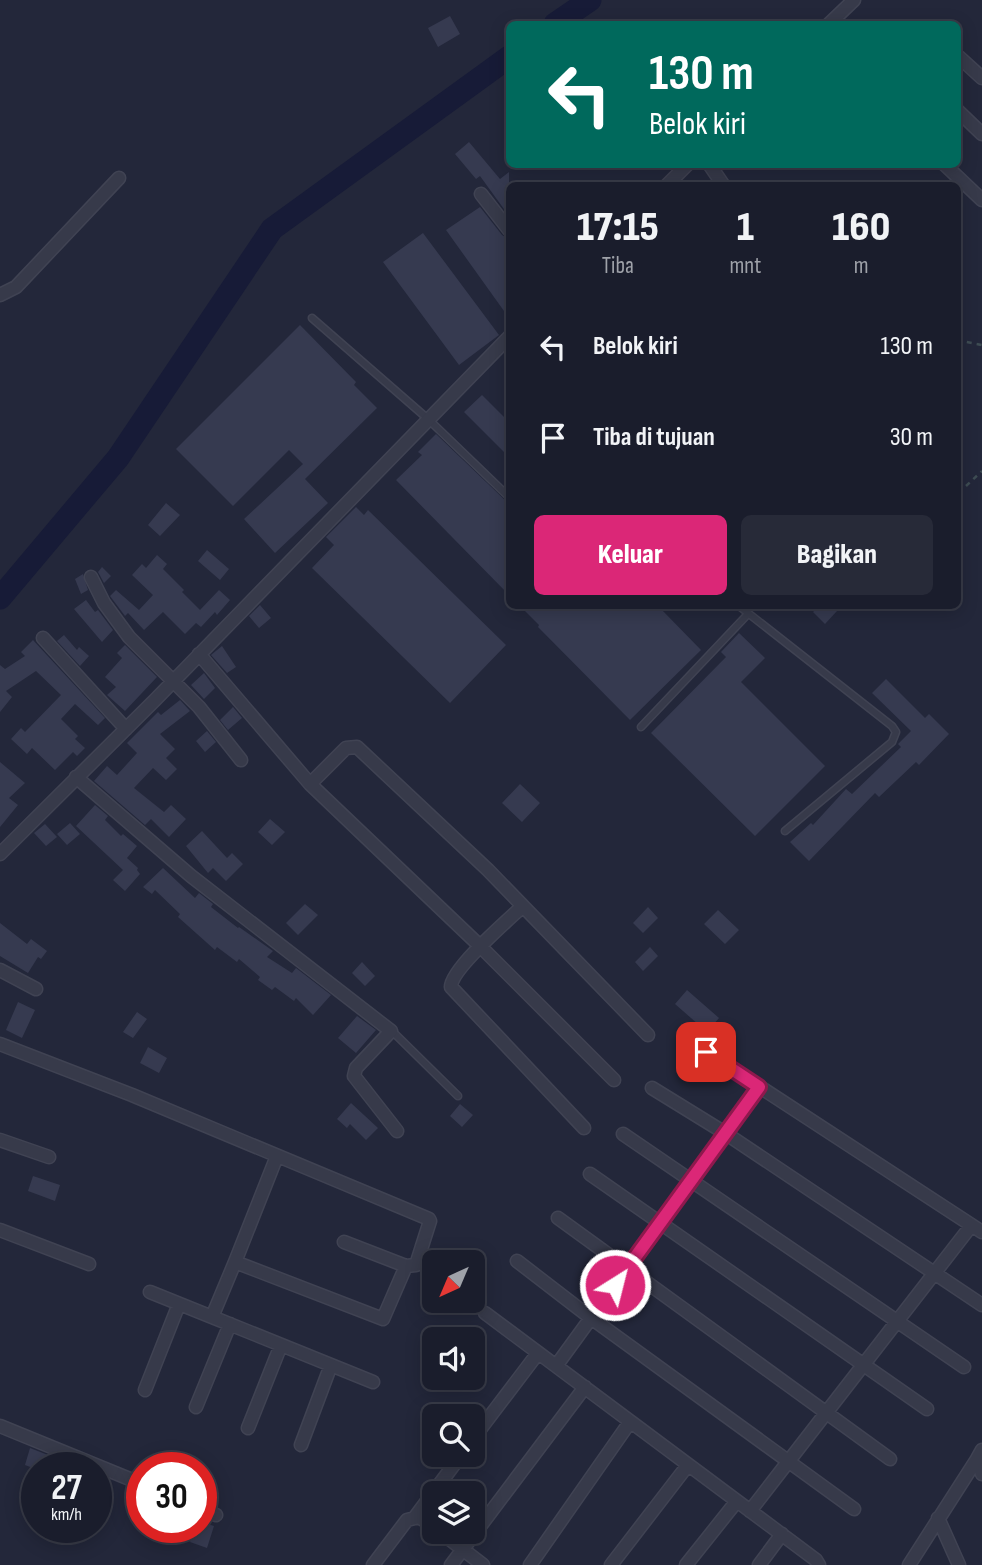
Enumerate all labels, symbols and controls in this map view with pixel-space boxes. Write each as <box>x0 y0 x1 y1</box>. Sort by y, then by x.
text: 130 m <box>649 45 754 104</box>
icon: left <box>534 49 625 140</box>
text: Belok kiri <box>649 105 746 144</box>
text: 17:15 <box>577 202 659 253</box>
text: 1 <box>737 202 754 253</box>
text: 160 <box>832 202 890 253</box>
text: Tiba <box>602 252 634 280</box>
text: mnt <box>730 252 761 280</box>
text: m <box>854 252 869 280</box>
icon: left <box>534 328 572 366</box>
text: Belok kiri <box>593 331 678 362</box>
text: 130 m <box>881 331 933 362</box>
icon: arrive <box>534 419 572 457</box>
text: Tiba di tujuan <box>593 422 715 453</box>
text: 30 m <box>890 422 933 453</box>
button: Keluar <box>534 515 727 595</box>
button: Bagikan <box>741 515 933 595</box>
pin <box>676 1022 736 1082</box>
icon: arrive <box>687 1033 725 1071</box>
position arrow <box>578 1248 652 1322</box>
north arrow <box>422 1250 485 1312</box>
map controls <box>422 1250 485 1544</box>
button: sound <box>422 1327 485 1390</box>
button: search <box>422 1404 485 1467</box>
speed limit sign: 30 <box>126 1452 217 1543</box>
text: 27 <box>51 1467 82 1510</box>
button: layers <box>422 1481 485 1544</box>
text: km/h <box>51 1504 82 1525</box>

